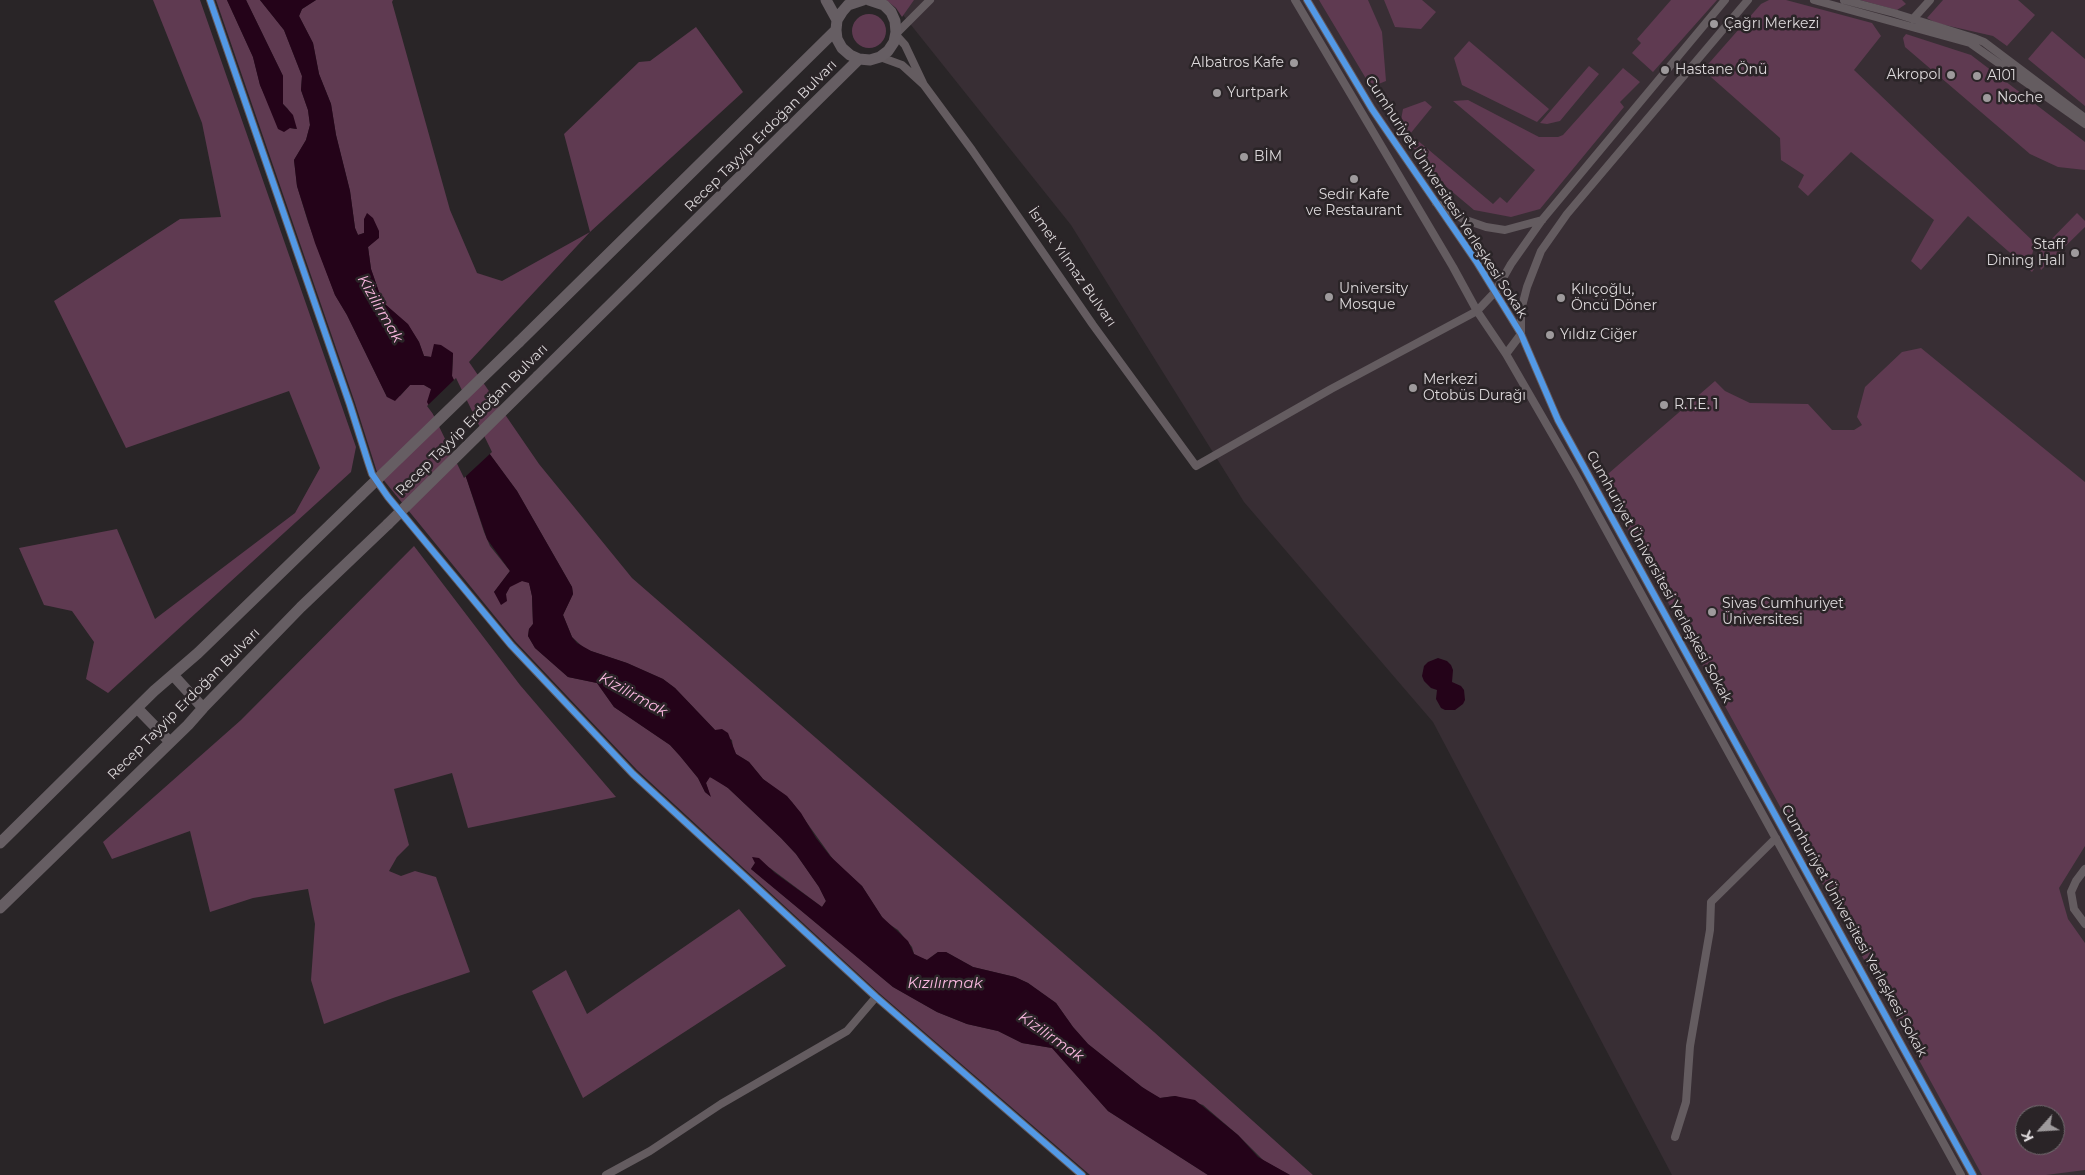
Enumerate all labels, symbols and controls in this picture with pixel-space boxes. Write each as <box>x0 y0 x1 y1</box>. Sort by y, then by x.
place label: Çağrı Merkezi <box>1724 16 1819 32</box>
marker: Çağrı Merkezi <box>1708 18 1720 30</box>
place label: Albatros Kafe <box>1191 55 1284 71</box>
street label: Recep Tayyip Erdoğan Bulvarı <box>681 56 841 216</box>
marker: Albatros Kafe <box>1288 57 1300 69</box>
place label: Hastane Önü <box>1675 62 1767 78</box>
marker: Hastane Önü <box>1659 64 1671 76</box>
place label: Akropol <box>1886 67 1941 83</box>
place label: A101 <box>1987 68 2016 84</box>
marker: Akropol <box>1945 69 1957 81</box>
marker: A101 <box>1971 70 1983 82</box>
street label: Cumhuriyet Üniversitesi Yerleşkesi Sokak <box>1361 73 1531 321</box>
place label: Yurtpark <box>1227 85 1288 101</box>
marker: Yurtpark <box>1211 87 1223 99</box>
place label: Noche <box>1997 90 2043 106</box>
marker: Noche <box>1981 92 1993 104</box>
place label: BİM <box>1254 149 1282 165</box>
marker: BİM <box>1238 151 1250 163</box>
marker: Sedir Kafe ve Restaurant <box>1348 173 1360 185</box>
place label: Sedir Kafe ve Restaurant <box>1306 187 1402 220</box>
street label: İsmet Yılmaz Bulvarı <box>1024 204 1120 330</box>
place label: Staff Dining Hall <box>1987 237 2065 270</box>
marker: Staff Dining Hall <box>2069 247 2081 259</box>
water label: Kizilirmak <box>353 272 407 346</box>
place label: University Mosque <box>1339 281 1408 314</box>
place label: Kılıçoğlu, Öncü Döner <box>1571 282 1657 314</box>
marker: University Mosque <box>1323 291 1335 303</box>
marker: Kılıçoğlu, Öncü Döner <box>1555 292 1567 304</box>
place label: Yıldız Ciğer <box>1560 327 1637 343</box>
marker: Yıldız Ciğer <box>1544 329 1556 341</box>
street label: Recep Tayyip Erdoğan Bulvarı <box>392 340 552 500</box>
place label: Merkezi Otobüs Durağı <box>1423 372 1526 404</box>
marker: Merkezi Otobüs Durağı <box>1407 382 1419 394</box>
place label: R.T.E. 1 <box>1674 397 1718 413</box>
marker: R.T.E. 1 <box>1658 399 1670 411</box>
street label: Cumhuriyet Üniversitesi Yerleşkesi Sokak <box>1582 448 1736 706</box>
place label: Sivas Cumhuriyet Üniversitesi <box>1722 596 1844 628</box>
marker: Sivas Cumhuriyet Üniversitesi <box>1706 606 1718 618</box>
street label: Recep Tayyip Erdoğan Bulvarı <box>104 624 264 784</box>
water label: Kizilirmak <box>596 669 670 721</box>
street label: Cumhuriyet Üniversitesi Yerleşkesi Sokak <box>1777 802 1931 1060</box>
water label: Kızılırmak <box>907 975 983 993</box>
water label: Kizilirmak <box>1015 1008 1087 1066</box>
north arrow <box>2015 1105 2065 1155</box>
text: K <box>2017 1128 2038 1145</box>

